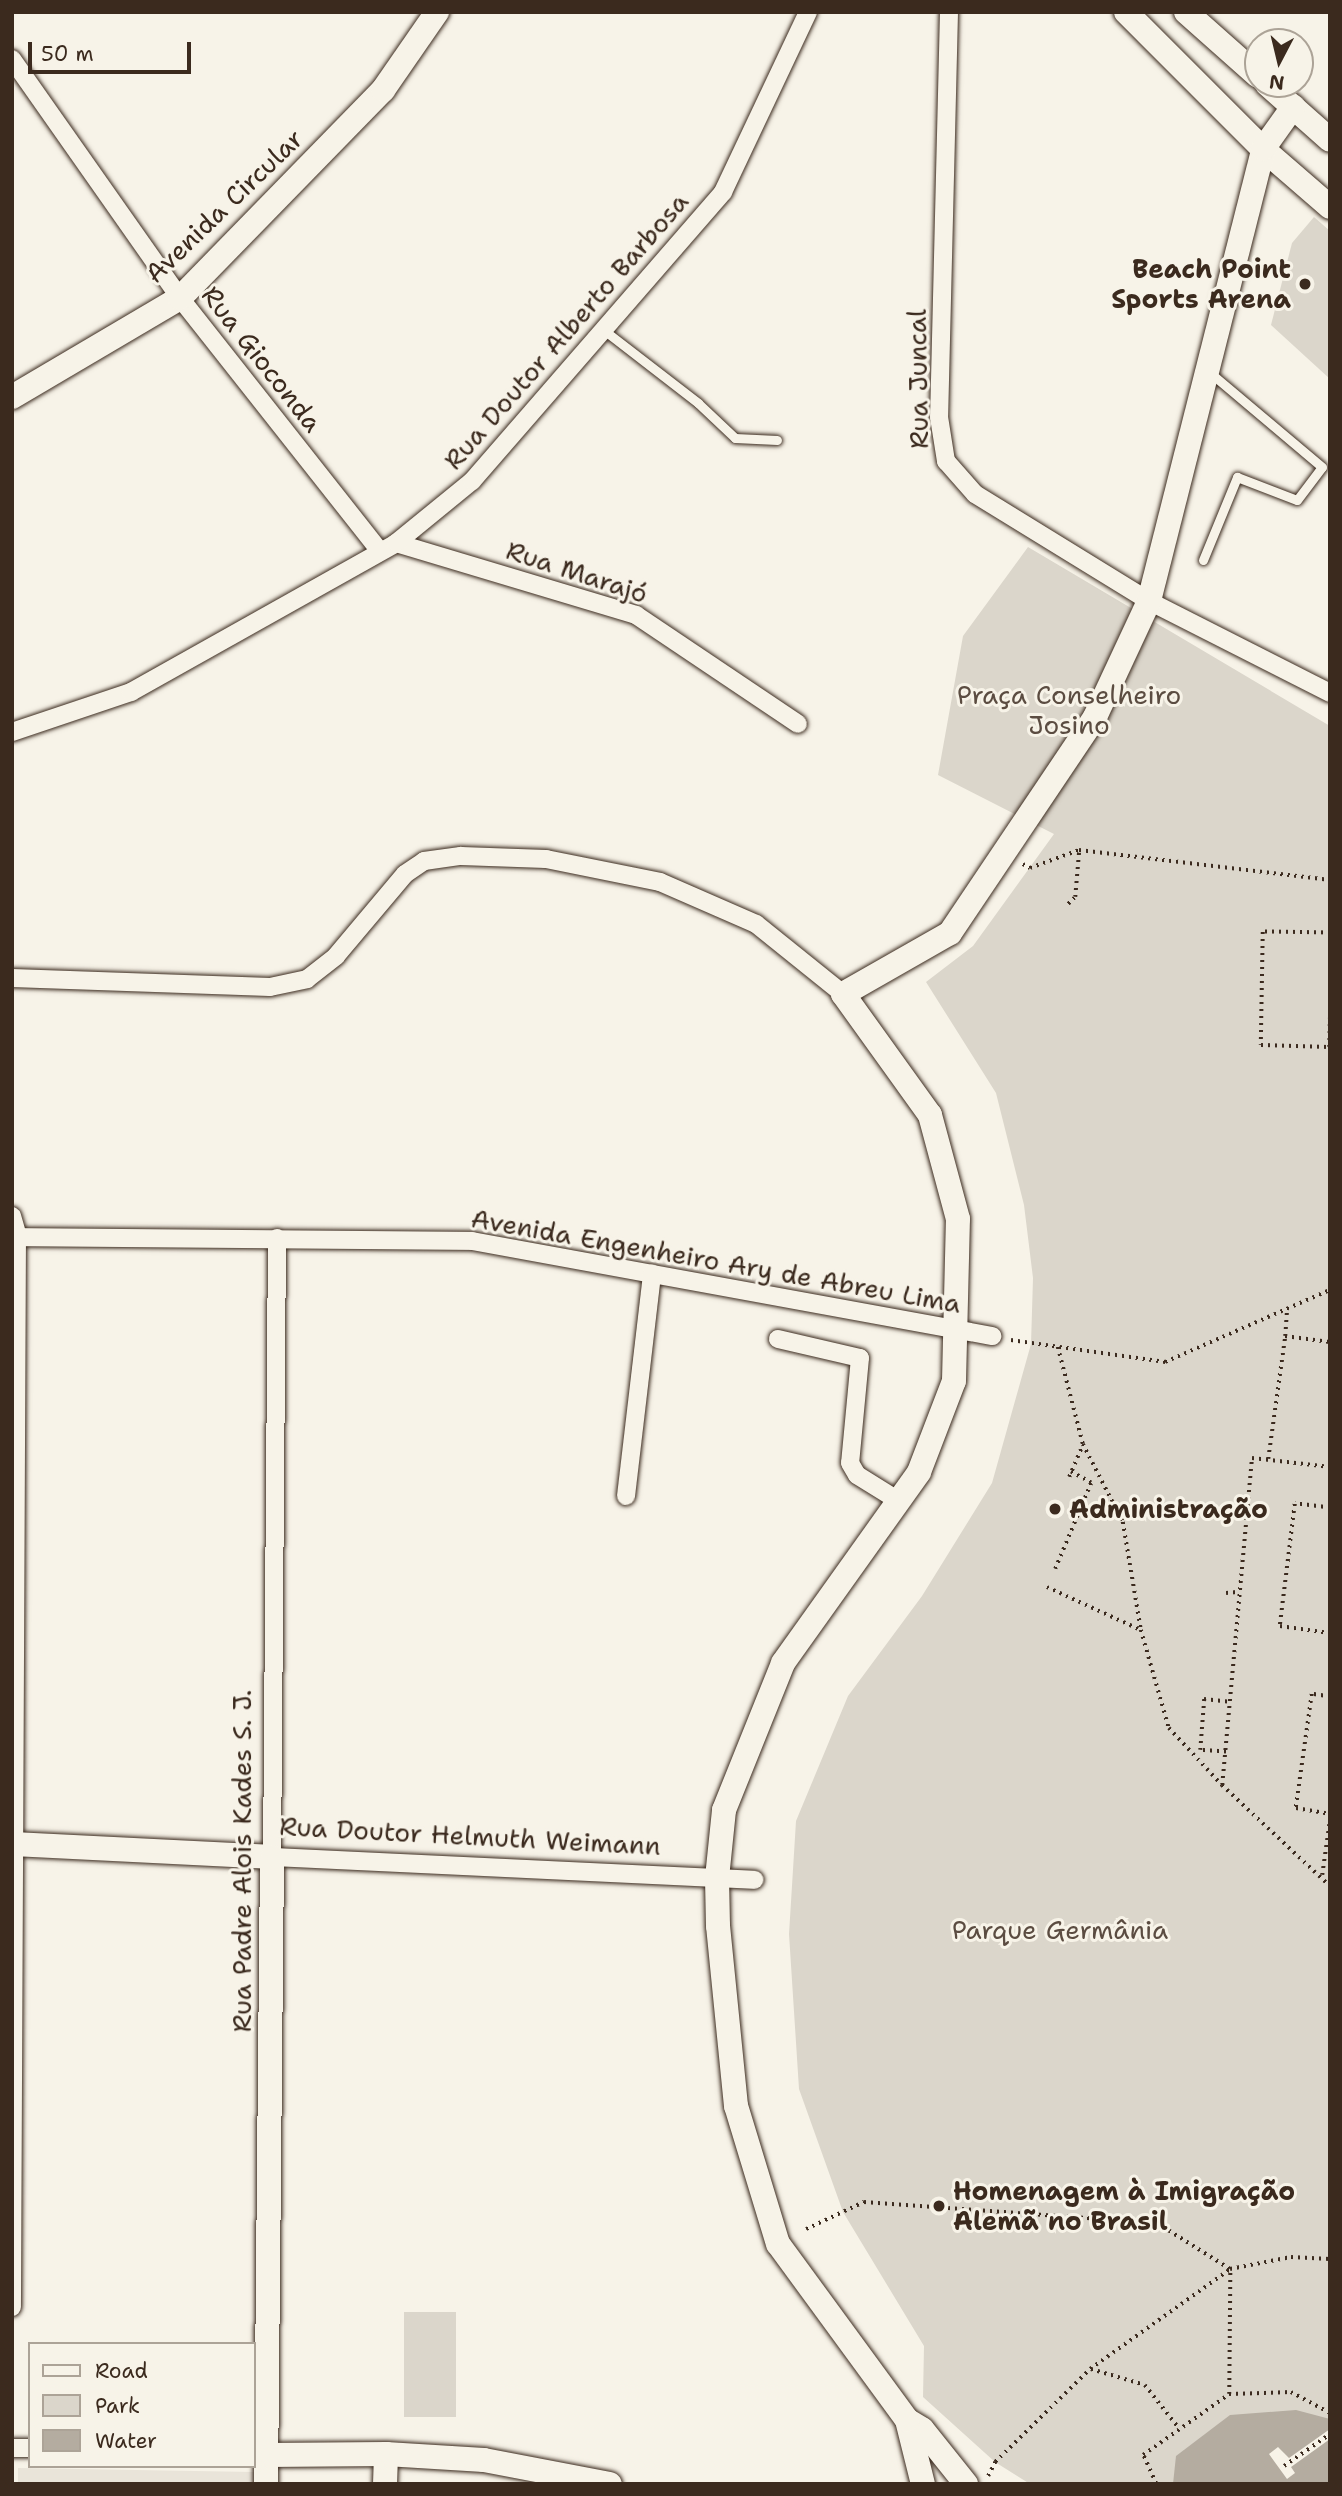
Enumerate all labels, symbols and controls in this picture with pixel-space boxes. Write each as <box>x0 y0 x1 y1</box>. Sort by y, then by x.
scale bar <box>32 28 194 72</box>
north arrow <box>1244 28 1314 98</box>
text: 50 m <box>41 40 94 68</box>
text: N <box>1268 69 1286 96</box>
street label: Avenida Circular <box>139 123 309 289</box>
street label: Rua Doutor Alberto Barbosa <box>437 186 695 476</box>
place label: Beach Point Sports Arena <box>1111 253 1291 314</box>
marker: Beach Point Sports Arena <box>1297 276 1313 292</box>
street label: Rua Gioconda <box>195 280 329 438</box>
street label: Rua Juncal <box>901 309 935 449</box>
street label: Rua Marajó <box>502 534 652 610</box>
park label: Praça Conselheiro Josino <box>957 679 1181 740</box>
street label: Avenida Engenheiro Ary de Abreu Lima <box>469 1203 963 1319</box>
place label: Administração <box>1069 1493 1268 1525</box>
marker: Administração <box>1047 1501 1063 1517</box>
street label: Rua Padre Alois Kades S. J. <box>226 1690 258 2032</box>
street label: Rua Doutor Helmuth Weimann <box>279 1810 661 1862</box>
park label: Parque Germânia <box>952 1914 1168 1946</box>
place label: Homenagem à Imigração Alemã no Brasil <box>953 2175 1295 2236</box>
marker: Homenagem à Imigração Alemã no Brasil <box>931 2198 947 2214</box>
legend <box>28 2342 256 2468</box>
text: Road <box>95 2357 148 2385</box>
text: Park <box>95 2392 140 2420</box>
text: Water <box>95 2427 157 2455</box>

